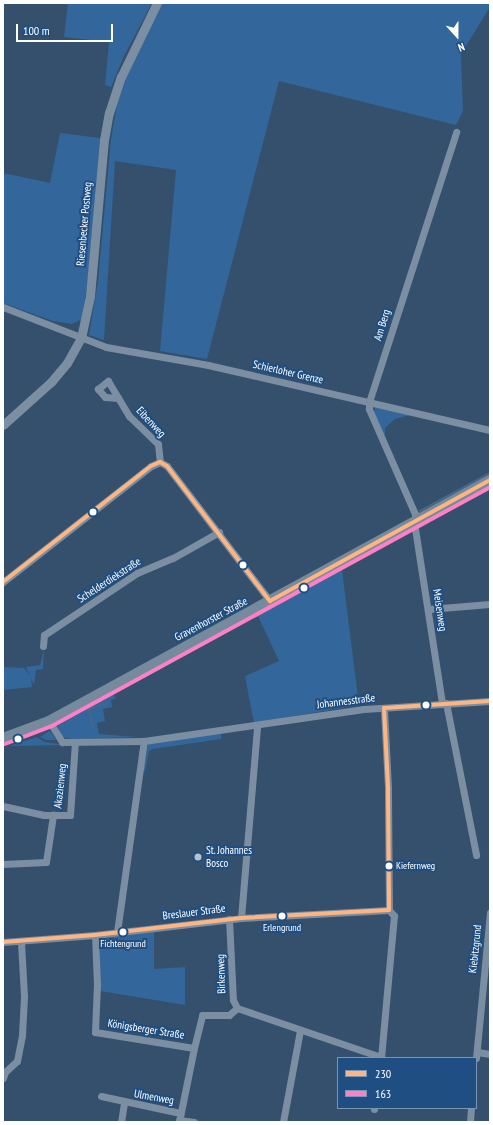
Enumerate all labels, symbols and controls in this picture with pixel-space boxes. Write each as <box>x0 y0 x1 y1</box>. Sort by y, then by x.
scale bar <box>18 16 115 42</box>
north arrow <box>437 16 477 56</box>
text: 100 m <box>23 23 50 38</box>
text: N <box>456 40 467 55</box>
street label: Riesenbecker Postweg <box>74 181 94 267</box>
street label: Am Berg <box>371 308 393 342</box>
street label: Schierloher Grenze <box>252 358 324 386</box>
street label: Eibenweg <box>134 404 168 440</box>
unlabelled marker <box>88 507 98 517</box>
street label: Schelderdiekstraße <box>75 555 143 605</box>
unlabelled marker <box>238 560 248 570</box>
unlabelled marker <box>299 583 309 593</box>
street label: Meisenweg <box>430 588 450 632</box>
street label: Gravenhorster Straße <box>172 594 250 644</box>
street label: Johannesstraße <box>316 691 376 711</box>
unlabelled marker <box>421 700 431 710</box>
unlabelled marker <box>13 734 23 744</box>
street label: Akazienweg <box>51 763 69 809</box>
place label: St. Johannes Bosco <box>206 844 253 870</box>
marker: St. Johannes Bosco <box>193 852 203 862</box>
place label: Kiefernweg <box>396 860 435 872</box>
marker: Kiefernweg <box>384 861 394 871</box>
street label: Breslauer Straße <box>162 902 226 922</box>
marker: Erlengrund <box>277 911 287 921</box>
place label: Erlengrund <box>263 922 301 934</box>
street label: Kiebitzgrund <box>466 924 484 974</box>
marker: Fichtengrund <box>118 927 128 937</box>
place label: Fichtengrund <box>100 938 146 950</box>
street label: Birkenweg <box>214 954 228 994</box>
street label: Königsberger Straße <box>107 1016 185 1042</box>
legend <box>337 1057 477 1109</box>
text: 230 <box>375 1066 391 1081</box>
text: 163 <box>375 1086 391 1101</box>
street label: Ulmenweg <box>133 1087 175 1107</box>

